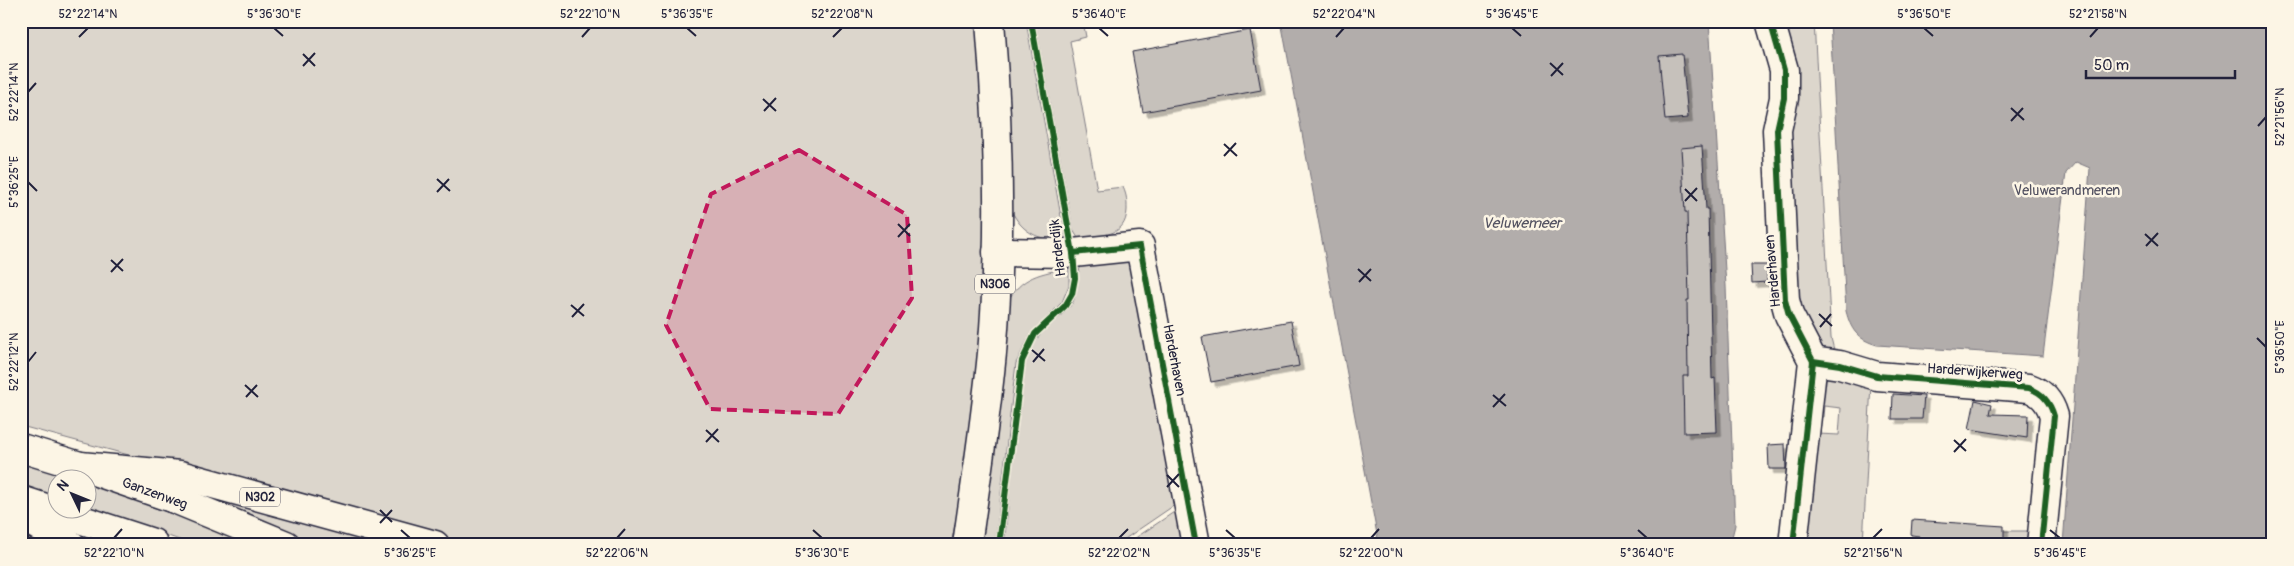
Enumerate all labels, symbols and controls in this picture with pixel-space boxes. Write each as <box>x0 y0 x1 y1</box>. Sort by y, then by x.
text: 52°22'14"N <box>59 7 117 22</box>
text: 5°36'30"E <box>247 7 301 22</box>
text: 52°22'10"N <box>560 7 620 22</box>
text: 5°36'35"E <box>661 7 713 22</box>
text: 52°22'08"N <box>811 7 873 22</box>
text: 5°36'40"E <box>1072 7 1126 22</box>
text: 52°22'04"N <box>1313 7 1375 22</box>
text: 5°36'45"E <box>1486 7 1538 22</box>
text: 5°36'50"E <box>1897 7 1951 22</box>
text: 52°21'58"N <box>2069 7 2127 22</box>
scale bar <box>2086 48 2235 80</box>
text: 50 m <box>2094 56 2129 75</box>
text: 52°22'14"N <box>7 63 22 121</box>
text: 52°21'56"N <box>2273 88 2288 146</box>
text: 5°36'25"E <box>7 156 22 208</box>
park label: Veluwerandmeren <box>2014 182 2120 199</box>
water label: Veluwemeer <box>1483 214 1563 233</box>
street label: Harderdijk <box>1046 218 1069 278</box>
street label: Harderhaven <box>1761 234 1784 308</box>
road number: N306 <box>975 274 1015 294</box>
text: 5°36'50"E <box>2273 320 2288 374</box>
street label: Harderhaven <box>1159 323 1190 398</box>
text: 52°22'12"N <box>7 333 22 391</box>
street label: Harderwijkerweg <box>1927 360 2023 383</box>
north arrow <box>48 468 98 518</box>
street label: Ganzenweg <box>120 474 190 513</box>
text: N <box>53 476 72 495</box>
road number: N302 <box>240 488 280 507</box>
text: 52°22'10"N <box>84 546 144 561</box>
text: 5°36'25"E <box>384 546 436 561</box>
text: 52°22'06"N <box>586 546 648 561</box>
text: 5°36'30"E <box>795 546 849 561</box>
text: 52°22'02"N <box>1088 546 1150 561</box>
text: 5°36'35"E <box>1209 546 1261 561</box>
text: 52°22'00"N <box>1339 546 1403 561</box>
text: 5°36'40"E <box>1620 546 1674 561</box>
text: 52°21'56"N <box>1844 546 1902 561</box>
text: 5°36'45"E <box>2034 546 2086 561</box>

